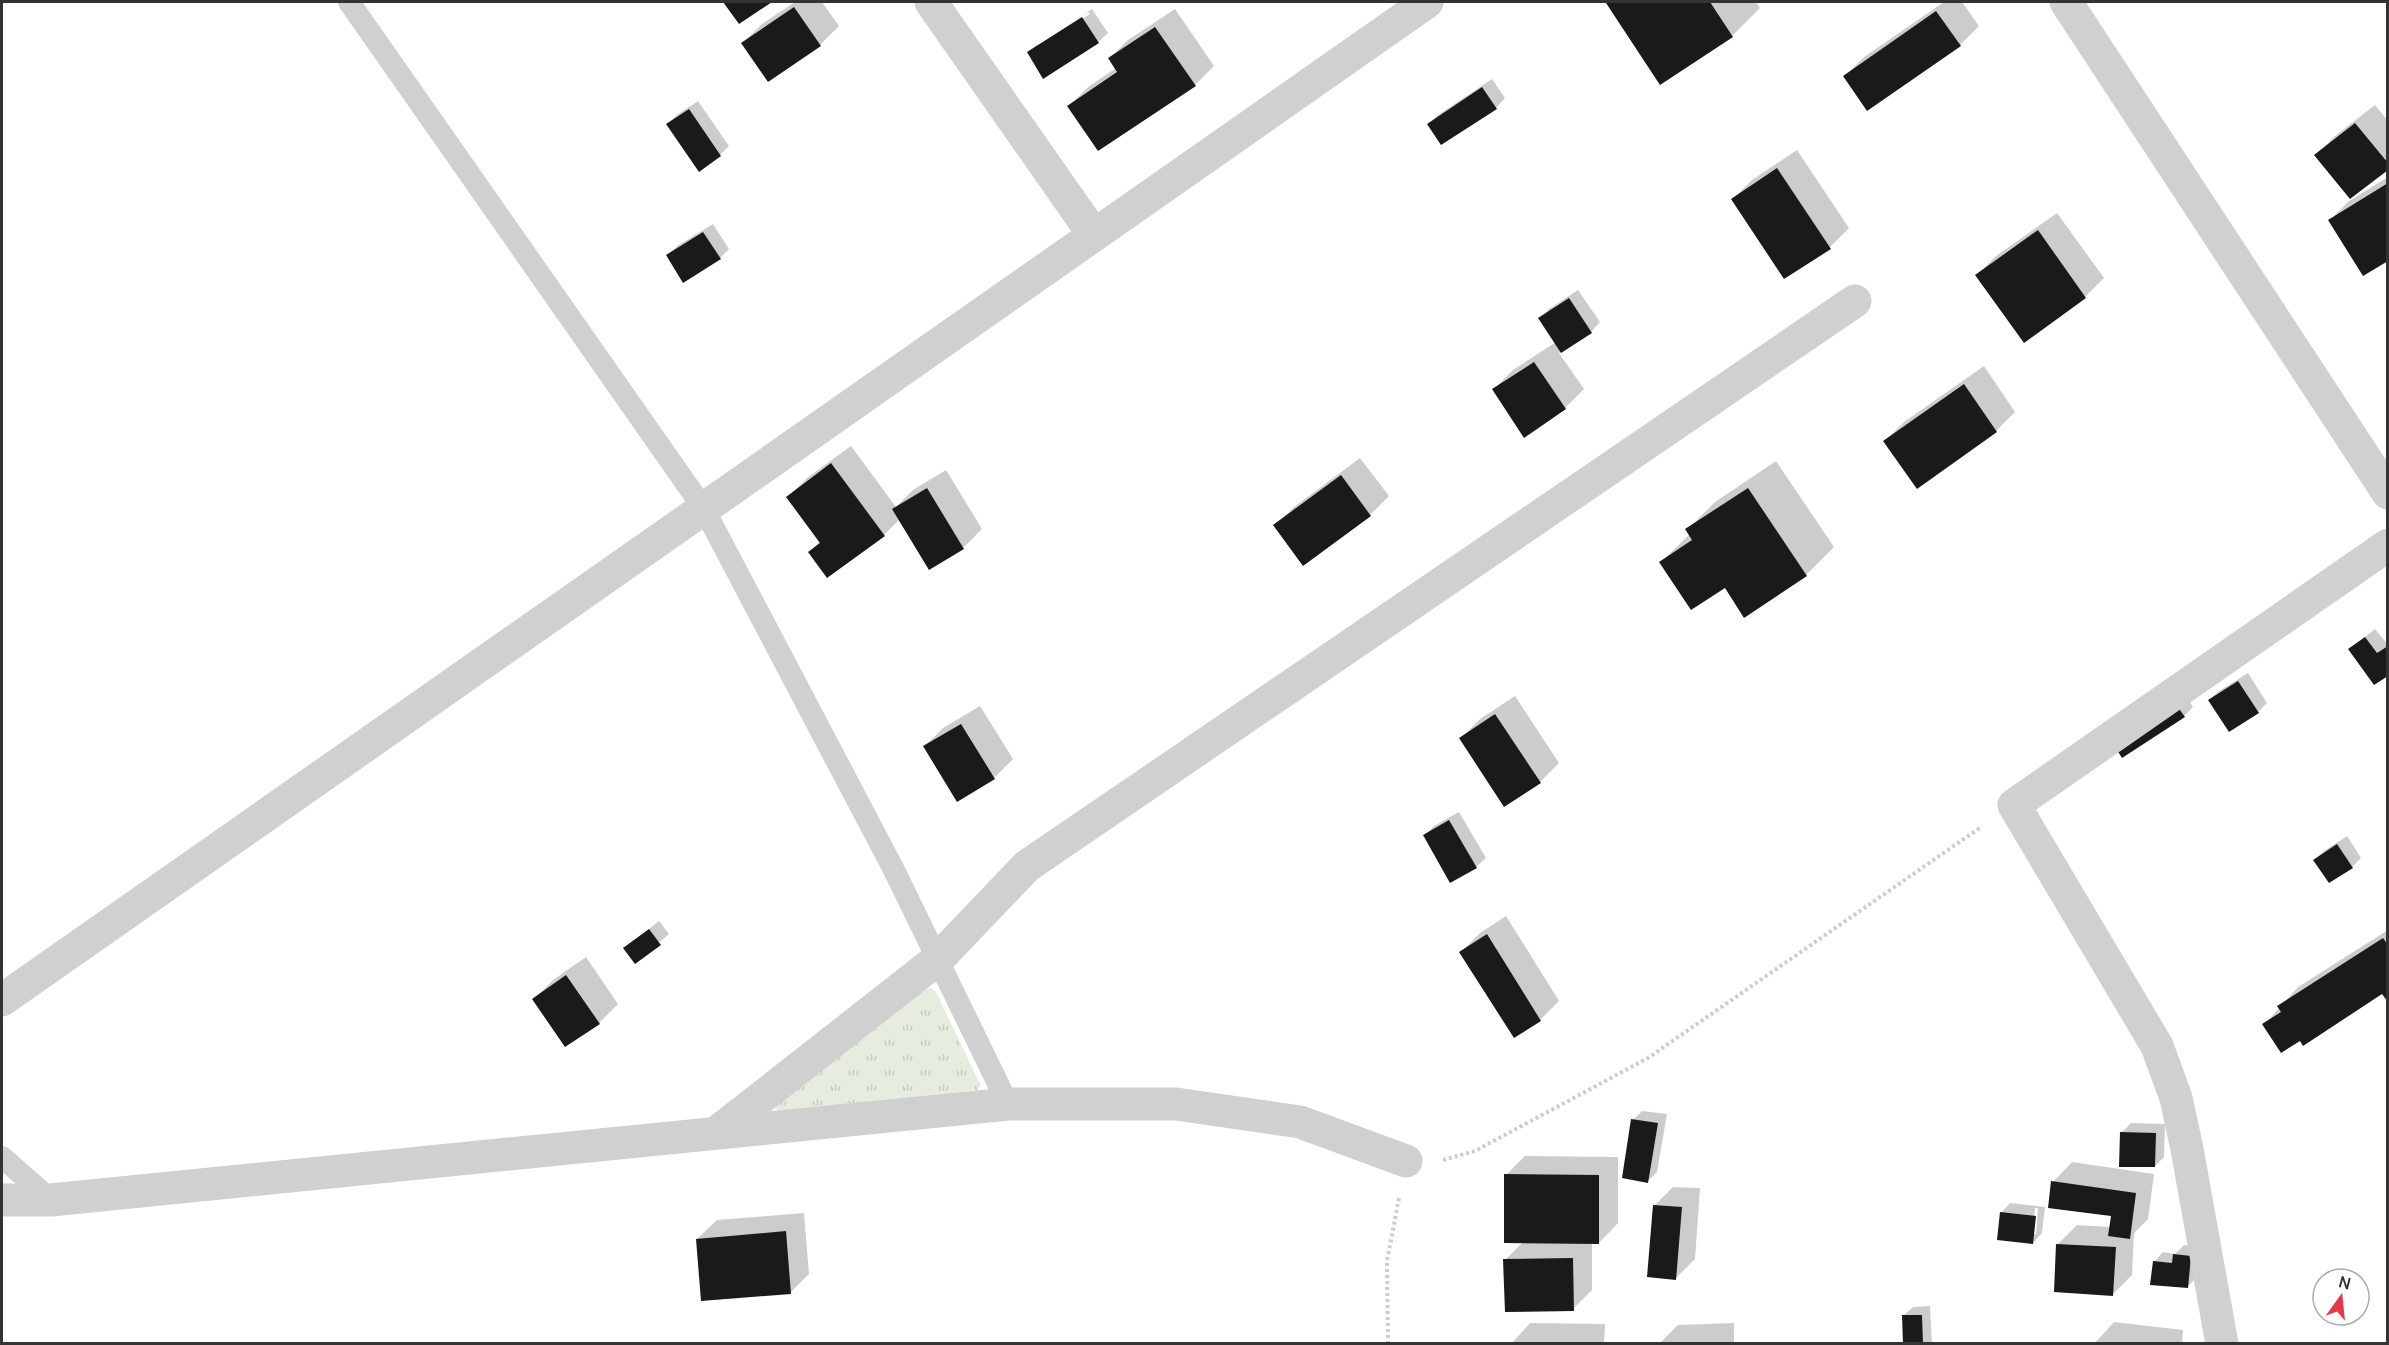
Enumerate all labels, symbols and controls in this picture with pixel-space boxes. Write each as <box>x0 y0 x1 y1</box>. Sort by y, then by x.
north arrow <box>2311 1267 2371 1327</box>
text: N <box>2336 1270 2353 1295</box>

